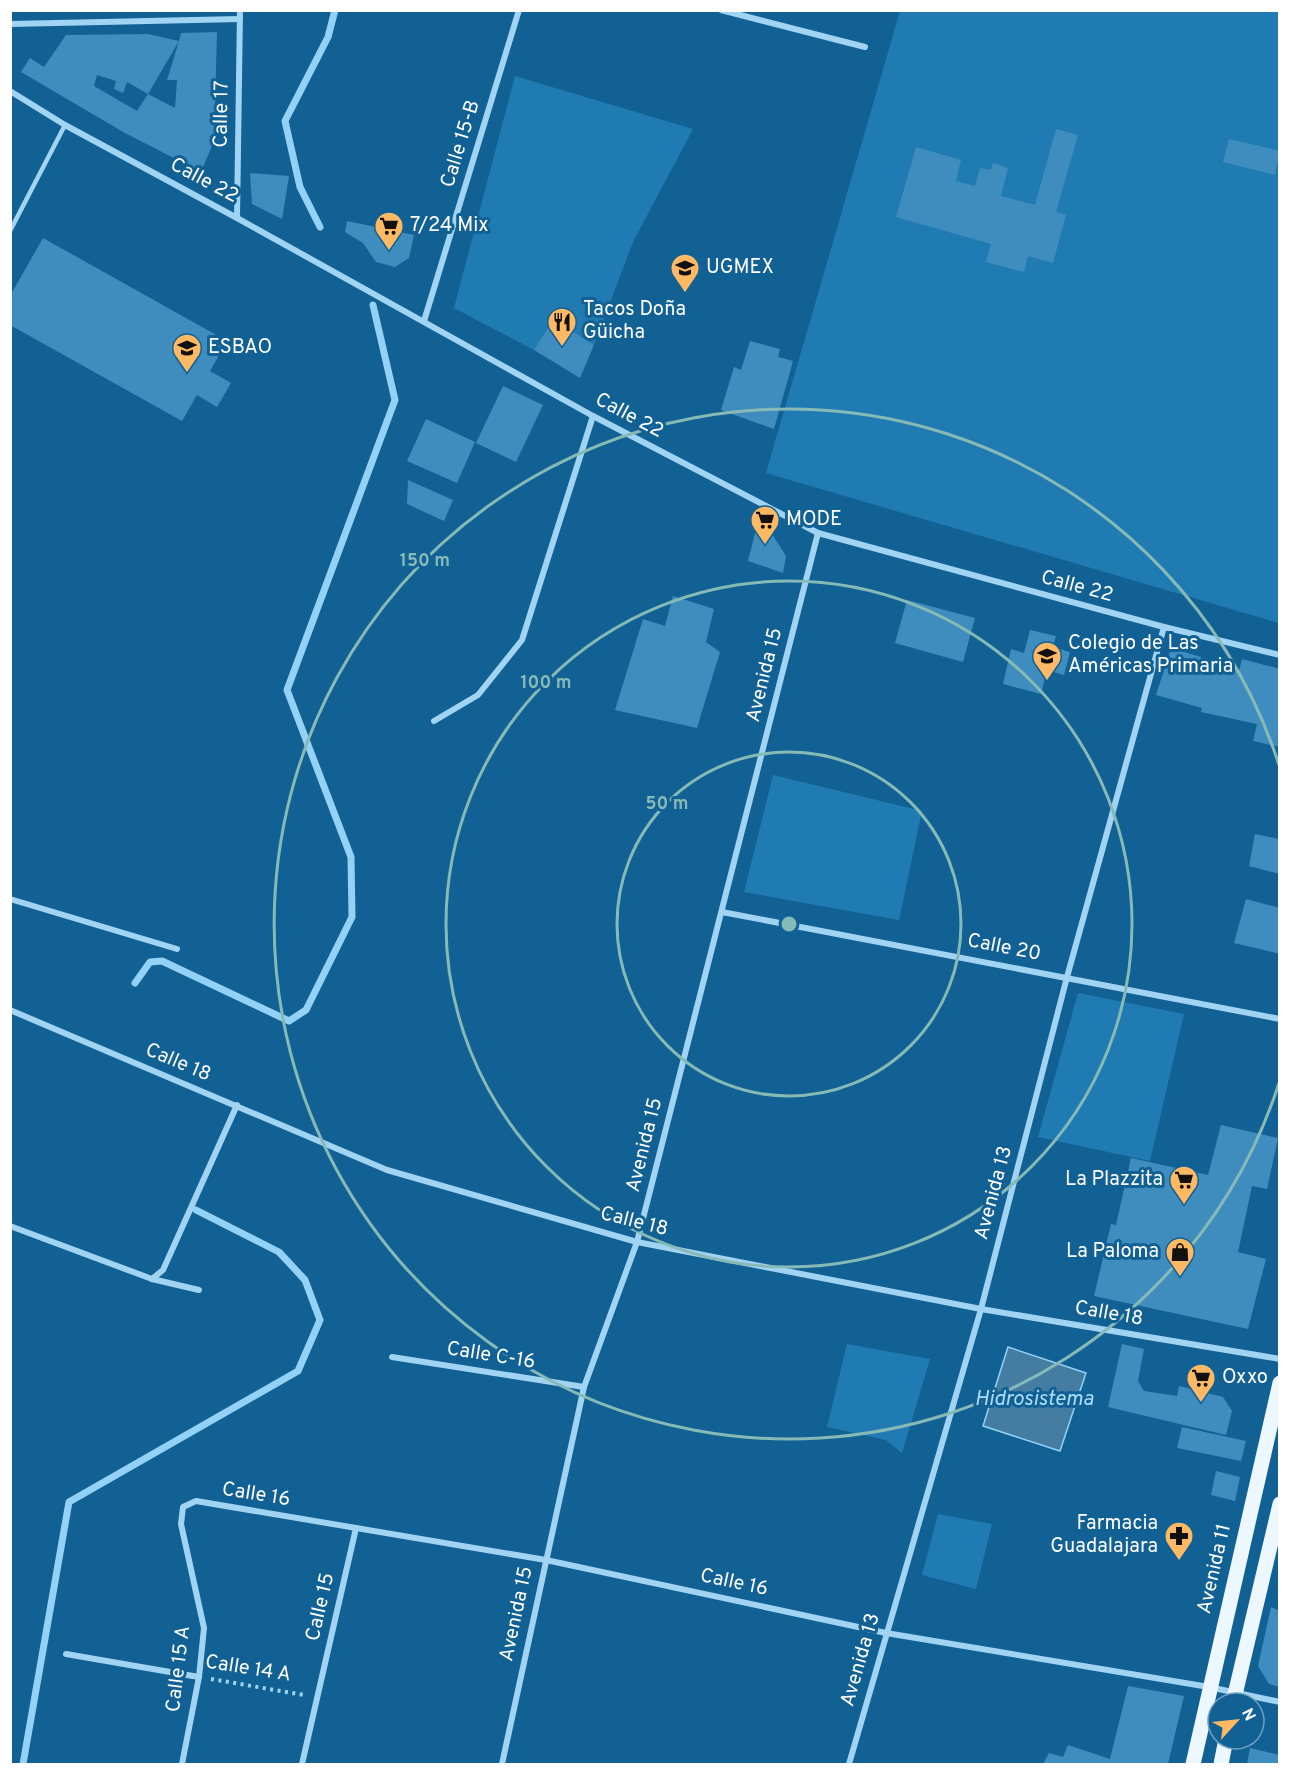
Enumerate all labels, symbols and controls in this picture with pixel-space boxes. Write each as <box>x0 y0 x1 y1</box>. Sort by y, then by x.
street label: Calle 17 <box>208 80 236 148</box>
street label: Calle 15-B <box>435 97 487 191</box>
street label: Calle 22 <box>165 152 243 210</box>
supermarket icon: 7/24 Mix <box>373 210 405 252</box>
place label: 7/24 Mix <box>410 213 489 239</box>
school or university icon: UGMEX <box>669 252 701 294</box>
place label: UGMEX <box>706 255 774 281</box>
place label: Tacos Doña Güicha <box>583 297 686 346</box>
restaurant icon: Tacos Doña Güicha <box>546 306 578 348</box>
school or university icon: ESBAO <box>171 332 203 374</box>
place label: ESBAO <box>208 335 272 361</box>
street label: Calle 22 <box>590 387 668 445</box>
supermarket icon: MODE <box>749 504 781 546</box>
place label: MODE <box>786 507 842 533</box>
text: 150 m <box>400 550 450 573</box>
street label: Calle 22 <box>1038 565 1116 609</box>
street label: Avenida 15 <box>741 625 789 725</box>
place label: Colegio de Las Américas Primaria <box>1068 631 1233 680</box>
school or university icon: Colegio de Las Américas Primaria <box>1031 640 1063 682</box>
text: 100 m <box>520 672 572 695</box>
text: 50 m <box>645 793 689 816</box>
centre of rings <box>779 914 799 934</box>
street label: Calle 20 <box>965 928 1043 968</box>
street label: Calle 18 <box>141 1038 215 1088</box>
street label: Avenida 15 <box>621 1095 669 1195</box>
street label: Avenida 13 <box>969 1143 1019 1243</box>
supermarket icon: La Plazzita <box>1168 1164 1200 1206</box>
place label: La Plazzita <box>1065 1167 1163 1193</box>
street label: Calle 18 <box>597 1201 671 1243</box>
shop icon: La Paloma <box>1164 1236 1196 1278</box>
place label: La Paloma <box>1066 1239 1159 1265</box>
street label: Calle 18 <box>1073 1295 1145 1333</box>
street label: Calle C-16 <box>445 1336 537 1376</box>
supermarket icon: Oxxo <box>1185 1362 1217 1404</box>
place label: Oxxo <box>1222 1365 1268 1391</box>
water label: Hidrosistema <box>974 1386 1094 1413</box>
street label: Calle 16 <box>220 1477 292 1513</box>
place label: Farmacia Guadalajara <box>1050 1511 1158 1560</box>
pharmacy icon: Farmacia Guadalajara <box>1163 1520 1195 1562</box>
street label: Avenida 11 <box>1192 1522 1238 1616</box>
street label: Calle 16 <box>698 1563 770 1603</box>
street label: Avenida 15 <box>494 1564 540 1664</box>
street label: Calle 15 <box>301 1570 341 1644</box>
street label: Avenida 13 <box>835 1610 887 1710</box>
street label: Calle 15 A <box>161 1624 197 1714</box>
street label: Calle 14 A <box>203 1649 293 1689</box>
north arrow <box>1206 1691 1266 1751</box>
text: N <box>1236 1705 1259 1725</box>

